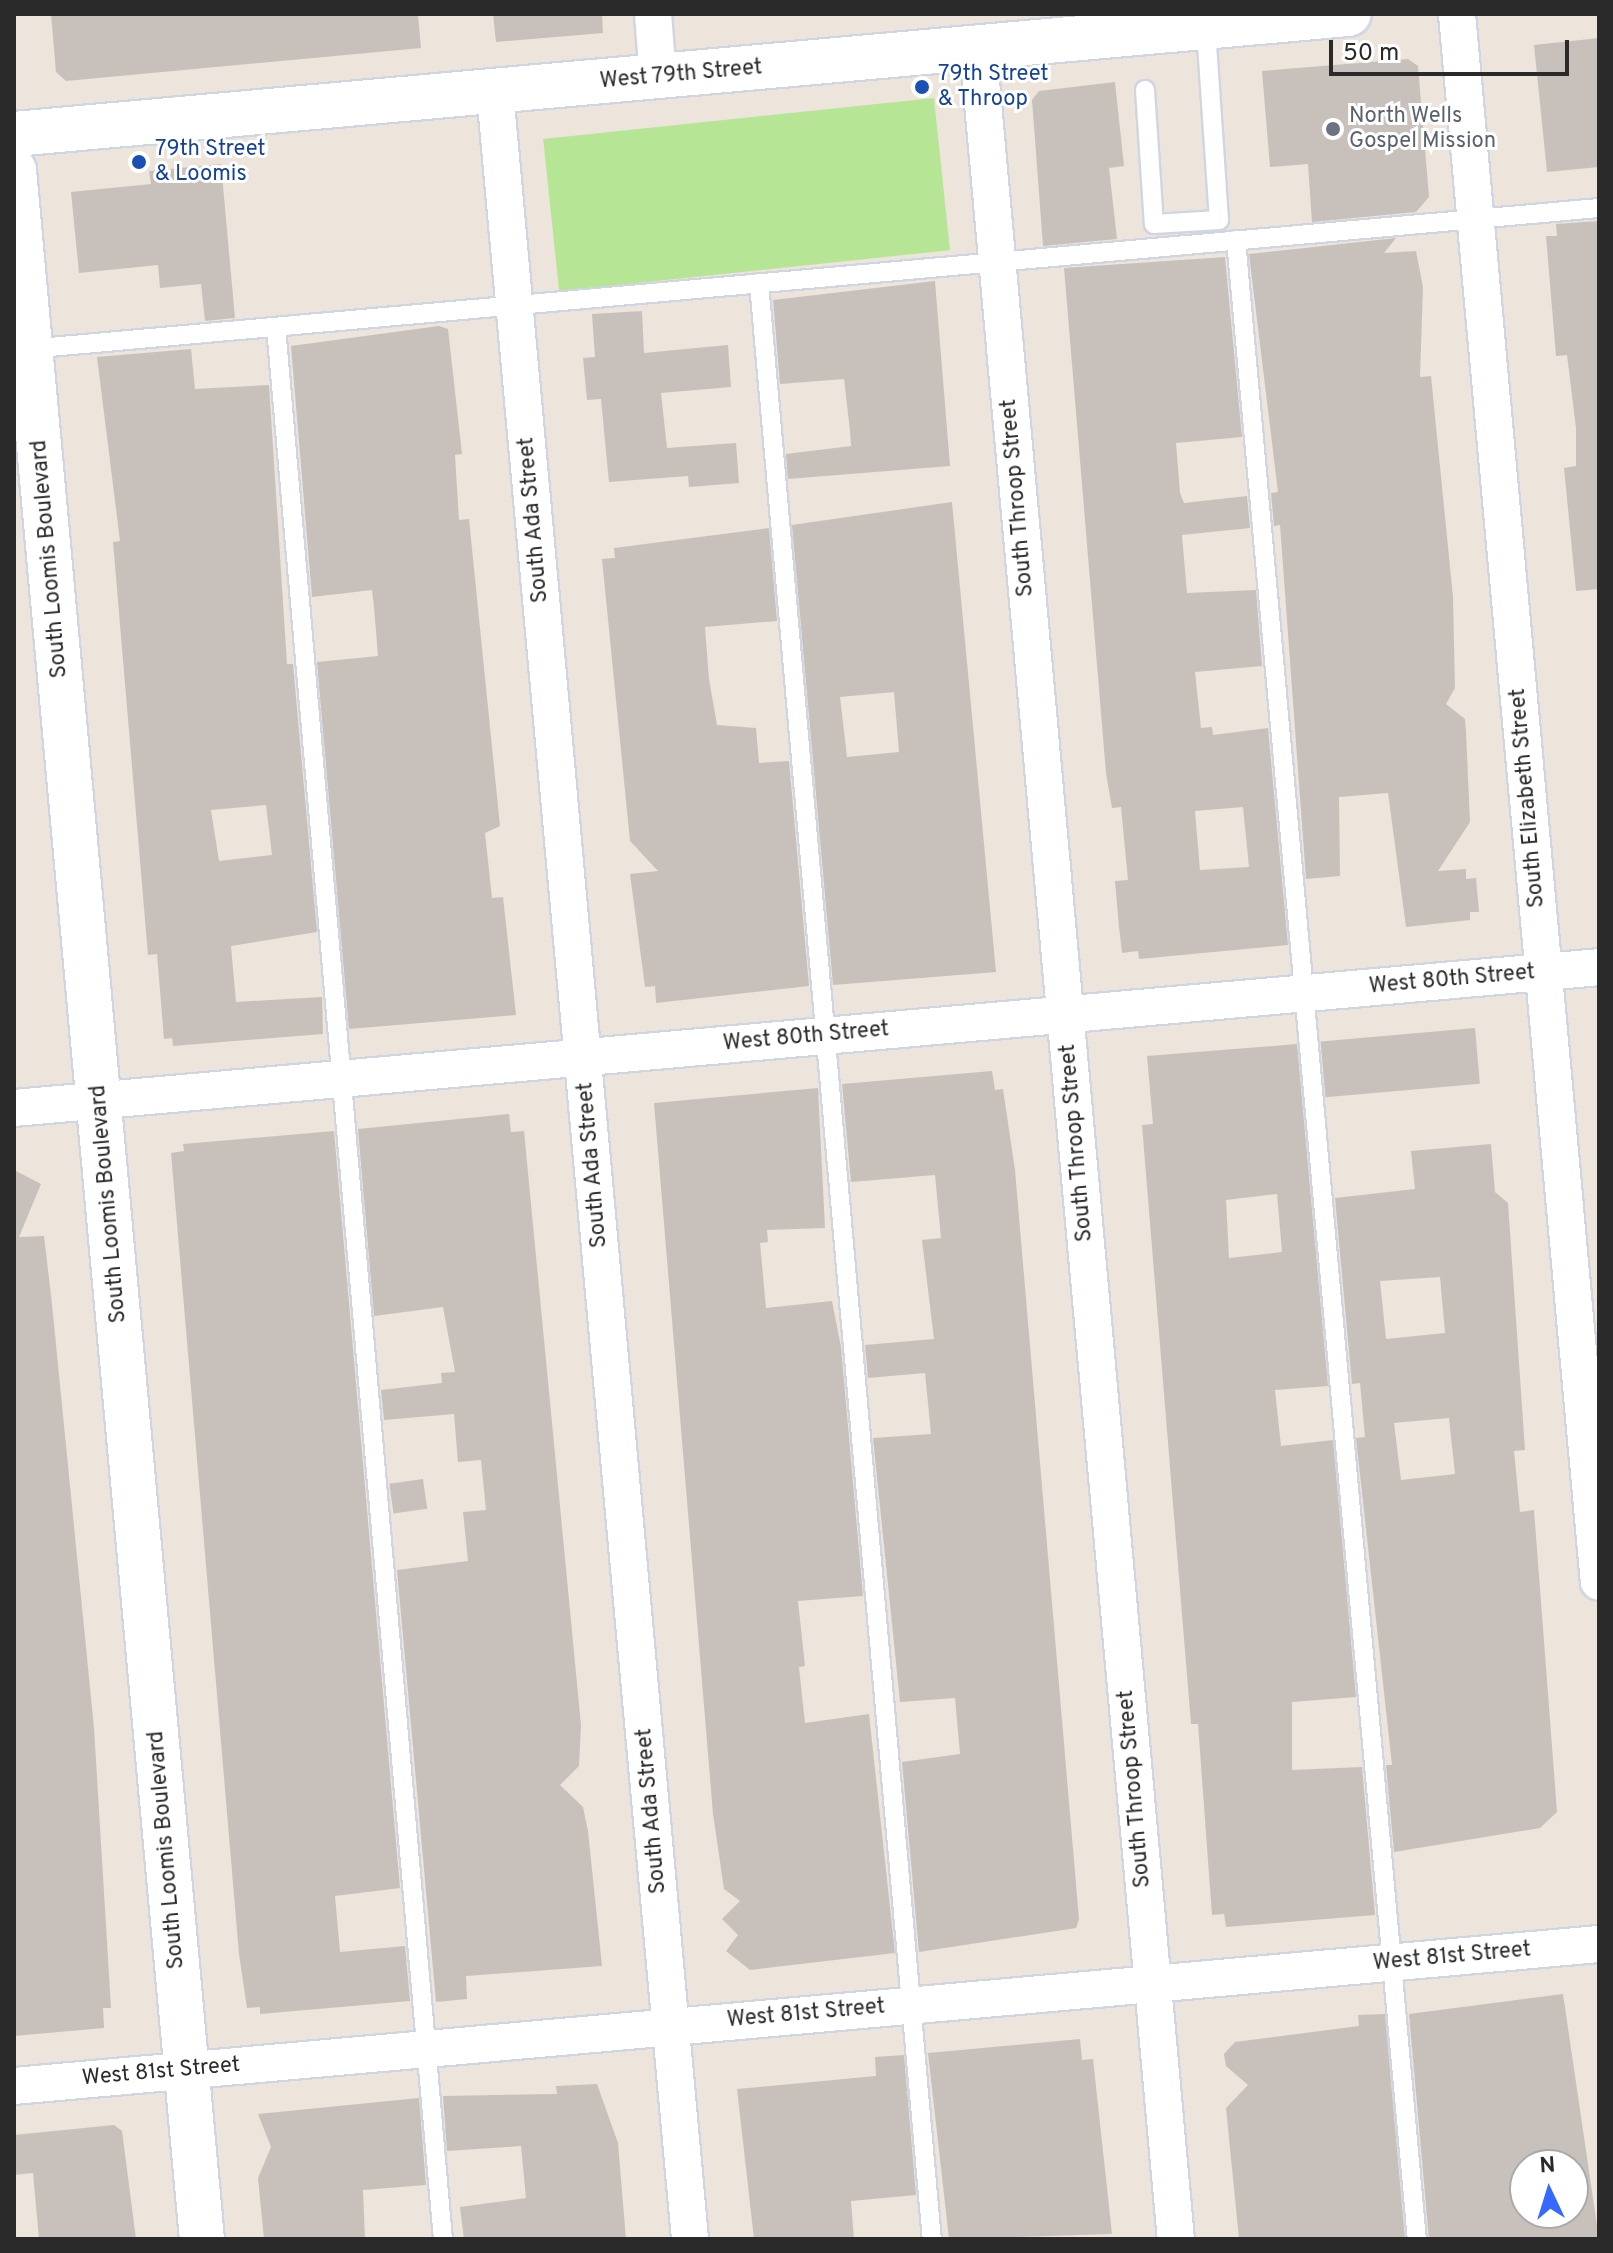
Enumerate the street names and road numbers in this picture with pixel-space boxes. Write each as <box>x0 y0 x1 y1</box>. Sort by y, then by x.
street label: West 79th Street <box>598 55 764 95</box>
street label: South Throop Street <box>996 398 1040 598</box>
street label: South Ada Street <box>514 436 554 604</box>
street label: South Loomis Boulevard <box>26 439 74 679</box>
street label: South Elizabeth Street <box>1505 687 1551 909</box>
street label: West 80th Street <box>1368 960 1536 1000</box>
street label: West 80th Street <box>722 1017 890 1057</box>
street label: South Throop Street <box>1055 1043 1099 1243</box>
street label: South Ada Street <box>573 1081 613 1249</box>
street label: South Loomis Boulevard <box>85 1084 133 1324</box>
street label: South Throop Street <box>1113 1689 1157 1889</box>
street label: South Ada Street <box>632 1727 672 1895</box>
street label: South Loomis Boulevard <box>143 1730 191 1970</box>
street label: West 81st Street <box>1372 1937 1532 1977</box>
street label: West 81st Street <box>726 1994 886 2034</box>
street label: West 81st Street <box>81 2052 241 2092</box>

